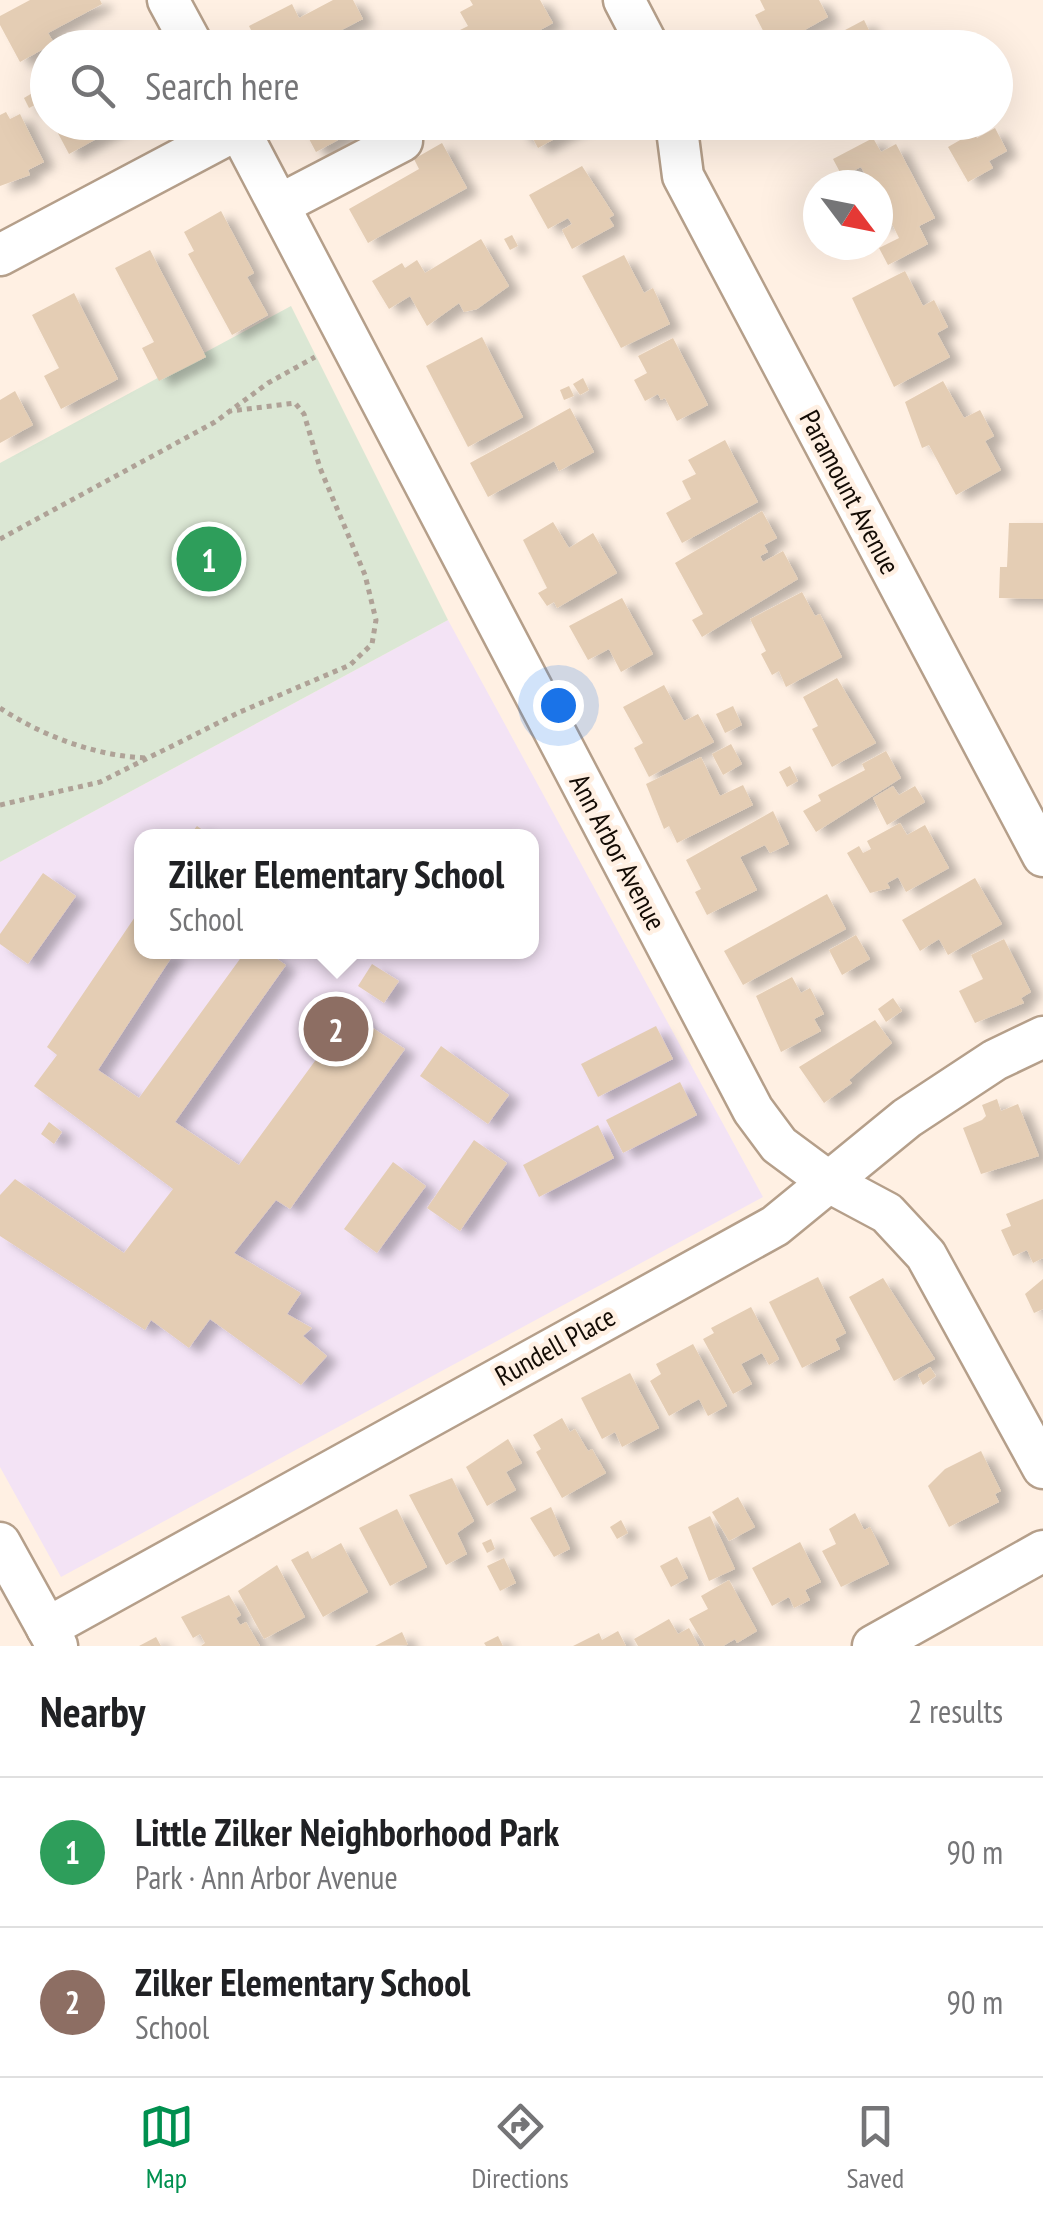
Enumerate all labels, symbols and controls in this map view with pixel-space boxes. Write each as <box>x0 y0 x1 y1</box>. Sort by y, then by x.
search box <box>30 30 1013 140</box>
icon: search <box>65 58 120 113</box>
text: Search here <box>145 61 299 110</box>
north arrow <box>803 170 893 260</box>
street label: Paramount Avenue <box>792 403 909 580</box>
pin: 1 <box>176 522 242 596</box>
your location <box>533 680 584 731</box>
street label: Ann Arbor Avenue <box>562 767 675 936</box>
popup <box>134 829 539 959</box>
text: Zilker Elementary School <box>169 849 504 898</box>
text: School <box>169 898 243 940</box>
pin: 2 <box>304 992 368 1066</box>
street label: Rundell Place <box>488 1297 621 1394</box>
text: Nearby <box>40 1684 145 1739</box>
text: 2 results <box>908 1690 1003 1732</box>
text: Little Zilker Neighborhood Park <box>135 1807 559 1856</box>
text: 1 <box>65 1831 80 1873</box>
text: 90 m <box>947 1831 1003 1873</box>
text: Park · Ann Arbor Avenue <box>135 1856 398 1898</box>
text: Zilker Elementary School <box>135 1957 470 2006</box>
text: 2 <box>65 1981 80 2023</box>
text: 90 m <box>947 1981 1003 2023</box>
text: School <box>135 2006 209 2048</box>
tab: Map <box>139 2099 194 2196</box>
tab: Directions <box>471 2099 569 2196</box>
tab: Saved <box>846 2099 904 2196</box>

